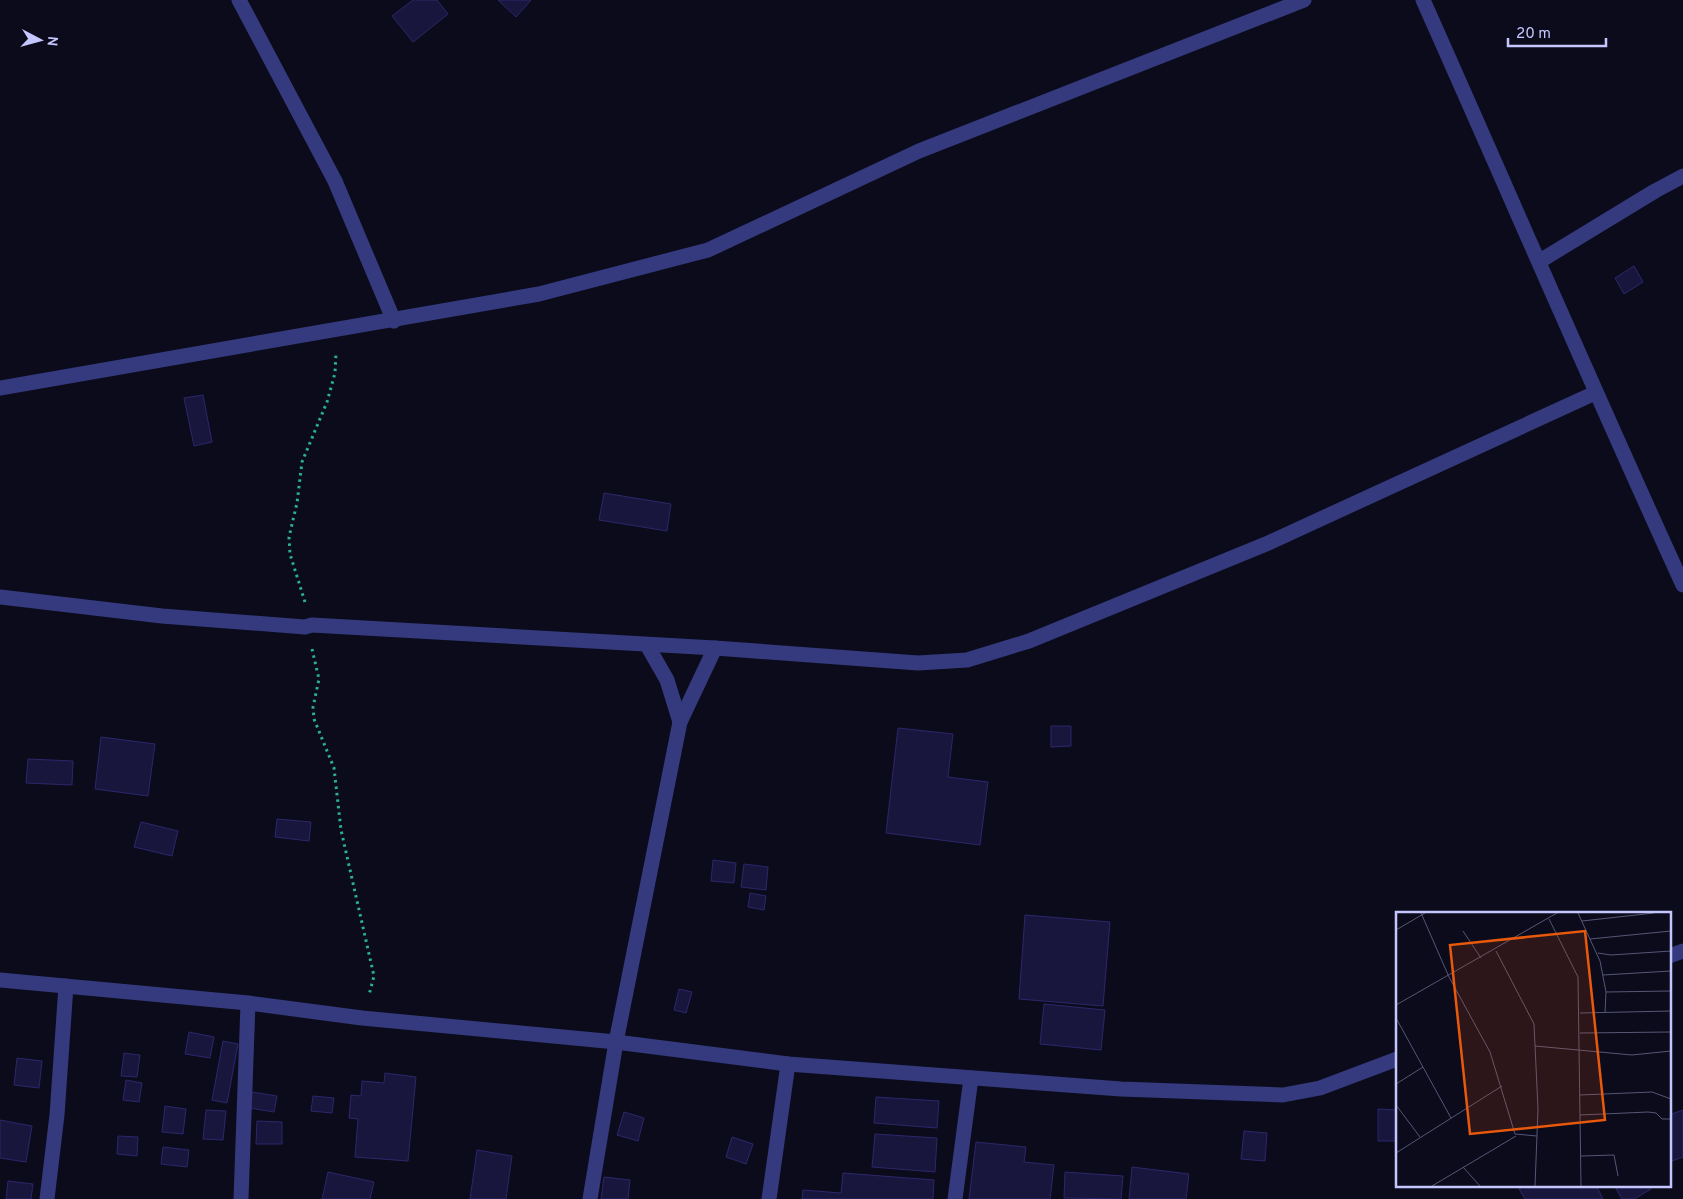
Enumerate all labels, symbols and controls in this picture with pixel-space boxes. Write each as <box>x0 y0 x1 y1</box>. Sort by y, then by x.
north arrow <box>15 15 65 65</box>
scale bar <box>1508 15 1606 47</box>
text: 20 m <box>1516 25 1551 44</box>
text: N <box>42 35 60 47</box>
inset map <box>1396 912 1670 1186</box>

